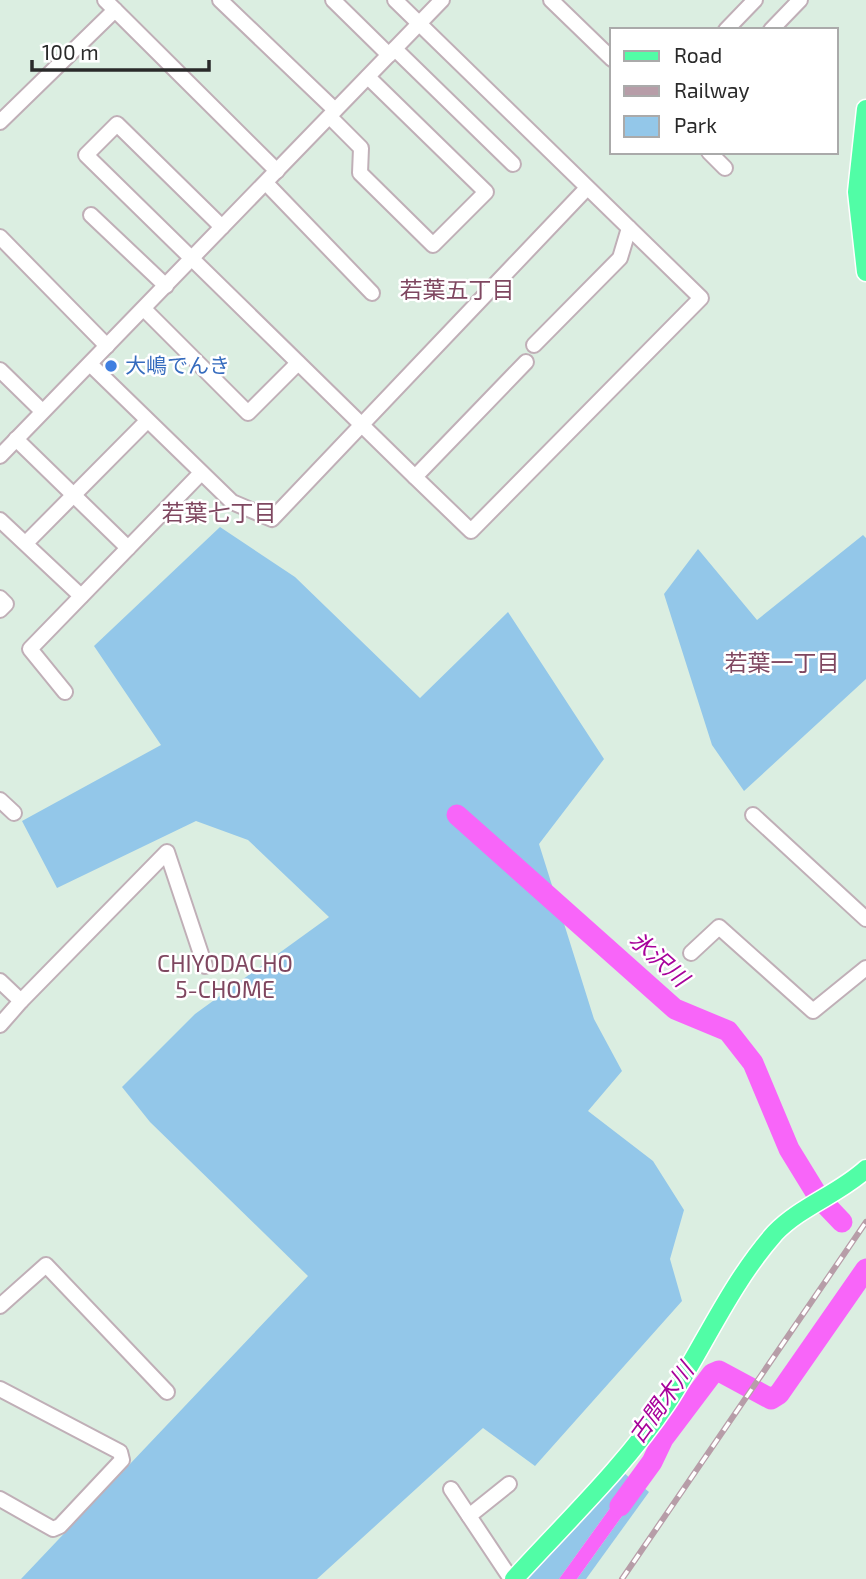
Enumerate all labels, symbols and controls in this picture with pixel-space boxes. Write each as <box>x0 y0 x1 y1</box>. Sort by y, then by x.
scale bar <box>32 28 208 72</box>
legend <box>610 28 838 154</box>
text: 100 m <box>42 39 99 64</box>
text: Road <box>674 42 722 67</box>
text: Railway <box>674 77 750 102</box>
text: Park <box>674 112 717 137</box>
district label: 若葉五丁目 <box>400 275 515 303</box>
place label: 大嶋でんき <box>125 352 230 377</box>
marker: 大嶋でんき <box>103 358 119 374</box>
district label: 若葉七丁目 <box>162 498 277 526</box>
district label: 若葉一丁目 <box>725 648 840 676</box>
water label: 氷沢川 <box>625 925 697 994</box>
district label: CHIYODACHO 5-CHOME <box>157 949 293 1003</box>
water label: 古間木川 <box>622 1355 700 1448</box>

